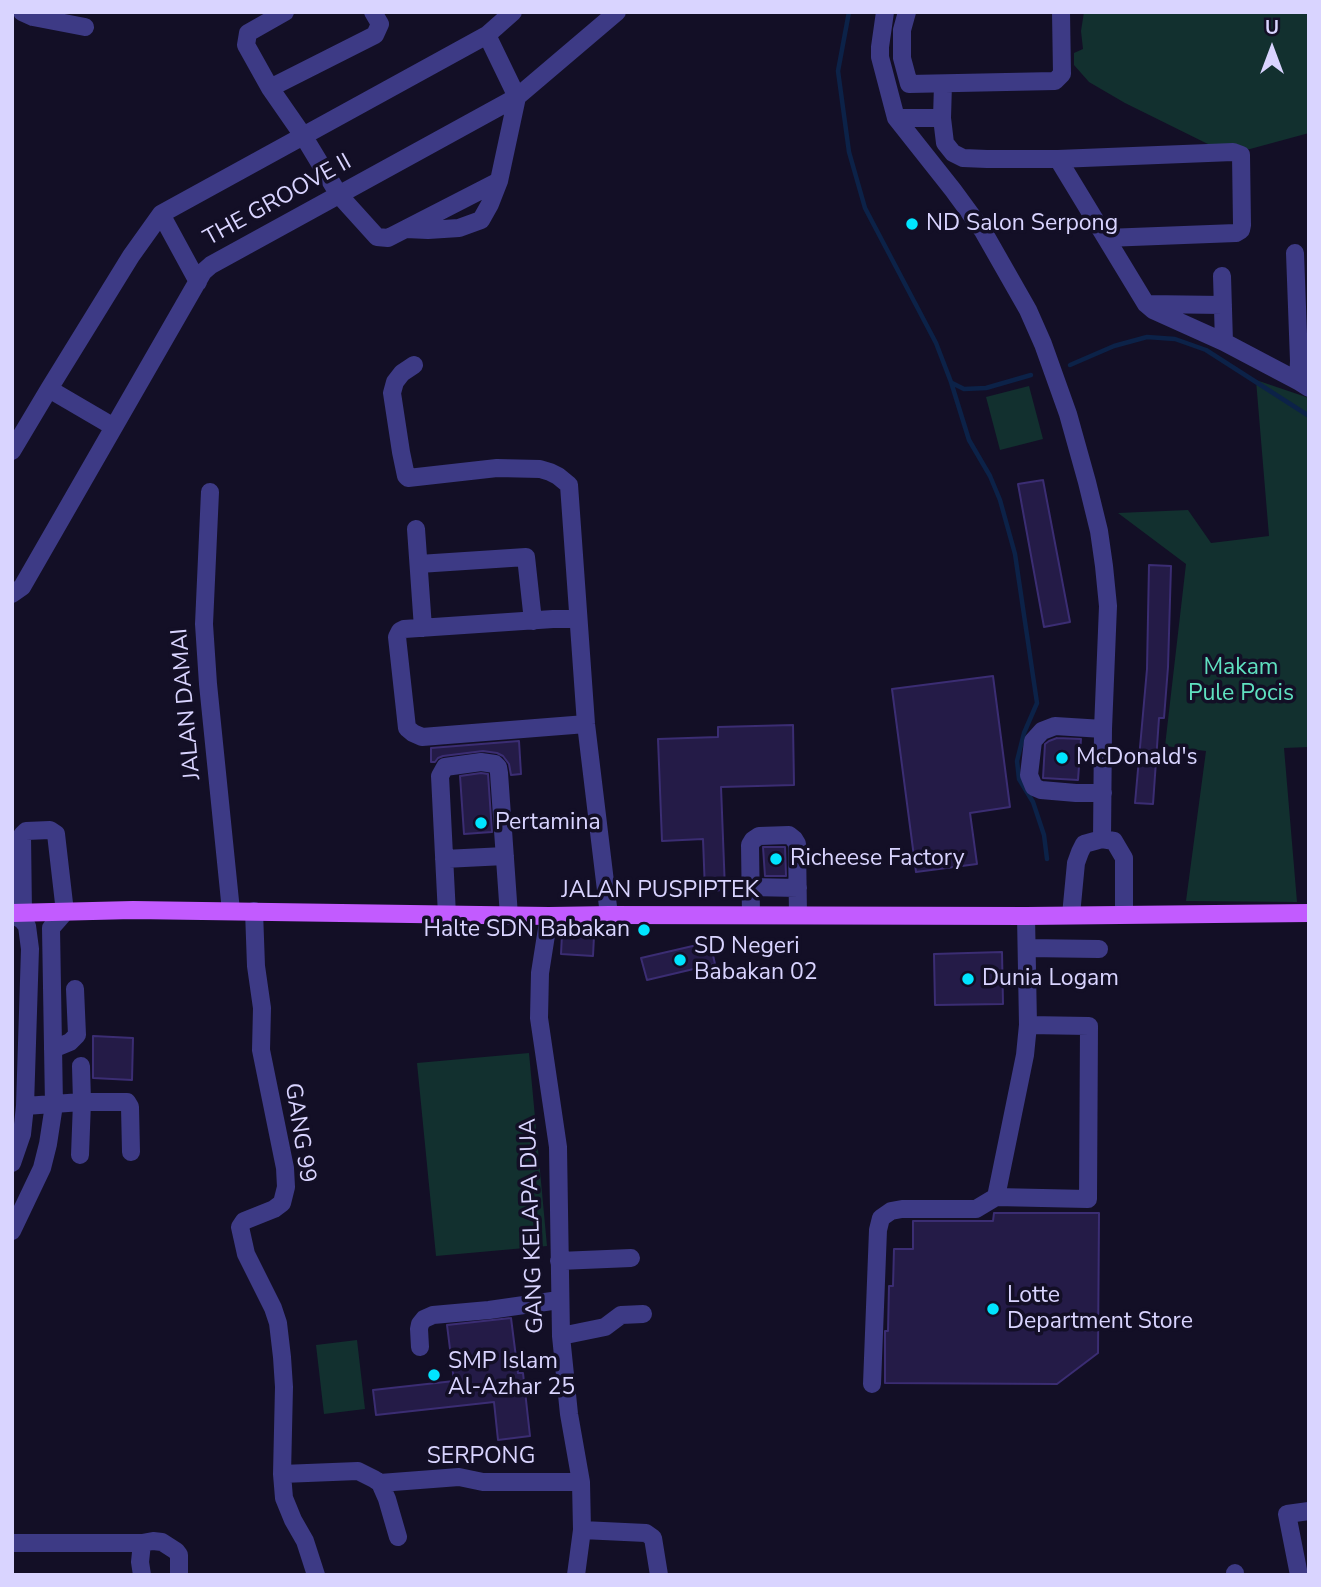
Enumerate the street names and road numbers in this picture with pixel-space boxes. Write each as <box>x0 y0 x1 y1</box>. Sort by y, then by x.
street label: THE GROOVE II <box>199 149 357 253</box>
street label: JALAN DAMAI <box>167 627 207 781</box>
street label: JALAN PUSPIPTEK <box>561 877 759 905</box>
street label: GANG 99 <box>277 1081 321 1185</box>
street label: GANG KELAPA DUA <box>515 1118 551 1334</box>
street label: SERPONG <box>427 1443 535 1471</box>

